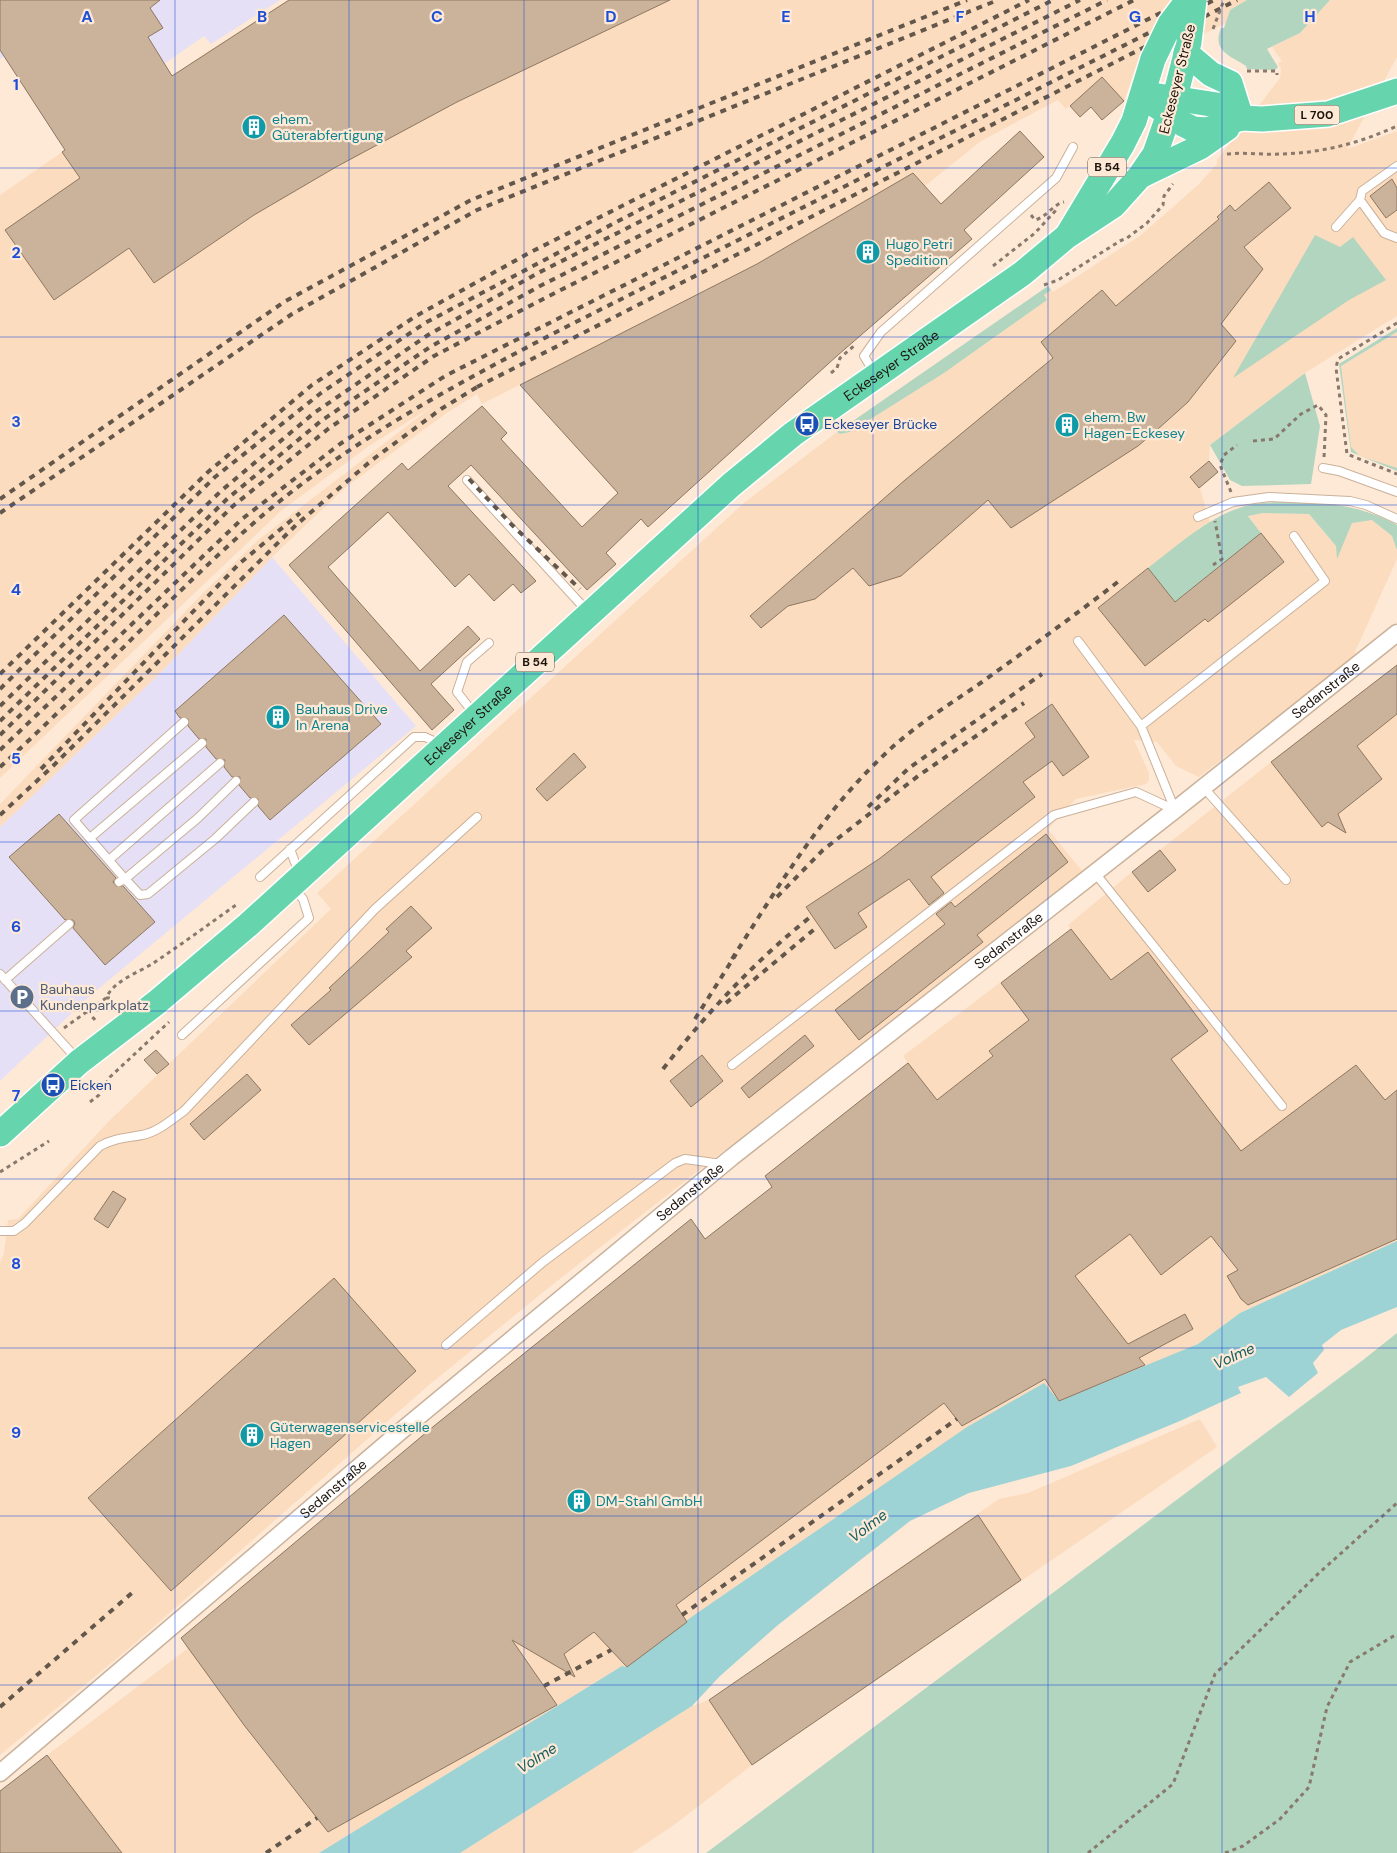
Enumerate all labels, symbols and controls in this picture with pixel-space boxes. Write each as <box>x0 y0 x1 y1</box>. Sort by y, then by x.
text: A <box>81 6 93 27</box>
text: B <box>257 6 267 27</box>
text: C <box>431 6 443 27</box>
text: D <box>605 6 617 27</box>
text: E <box>781 6 791 27</box>
text: F <box>956 6 965 27</box>
text: G <box>1129 6 1141 27</box>
text: H <box>1304 6 1316 27</box>
street label: Eckeseyer Straße <box>1155 22 1199 136</box>
text: 1 <box>13 74 19 95</box>
road number: L 700 <box>1294 106 1340 124</box>
place label: ehem. Güterabfertigung <box>272 110 384 144</box>
building icon: ehem. Güterabfertigung <box>241 114 267 140</box>
road number: B 54 <box>1088 158 1126 176</box>
place label: Hugo Petri Spedition <box>886 235 953 269</box>
building icon: Hugo Petri Spedition <box>855 239 881 265</box>
text: 2 <box>11 242 21 263</box>
street label: Eckeseyer Straße <box>840 326 943 405</box>
place label: ehem. Bw Hagen-Eckesey <box>1084 408 1185 442</box>
text: 3 <box>11 411 21 432</box>
bus stop icon: Eckeseyer Brücke <box>794 411 820 437</box>
building icon: ehem. Bw Hagen-Eckesey <box>1054 412 1080 438</box>
place label: Eckeseyer Brücke <box>824 415 937 433</box>
text: 4 <box>11 579 21 600</box>
road number: B 54 <box>516 652 554 672</box>
street label: Sedanstraße <box>1288 657 1363 723</box>
street label: Eckeseyer Straße <box>420 680 516 769</box>
place label: Bauhaus Drive In Arena <box>296 700 388 734</box>
building icon: Bauhaus Drive In Arena <box>265 704 291 730</box>
text: 5 <box>11 748 21 769</box>
street label: Sedanstraße <box>970 908 1047 973</box>
text: 6 <box>11 916 21 937</box>
place label: Bauhaus Kundenparkplatz <box>40 980 149 1014</box>
parking icon: Bauhaus Kundenparkplatz <box>9 984 35 1010</box>
bus stop icon: Eicken <box>40 1072 66 1098</box>
place label: Eicken <box>70 1076 112 1094</box>
text: 7 <box>12 1085 21 1106</box>
street label: Sedanstraße <box>652 1159 727 1225</box>
text: 8 <box>11 1253 21 1274</box>
water label: Volme <box>1210 1338 1258 1374</box>
place label: Güterwagenservicestelle Hagen <box>270 1418 430 1452</box>
text: 9 <box>11 1422 21 1443</box>
building icon: Güterwagenservicestelle Hagen <box>239 1422 265 1448</box>
street label: Sedanstraße <box>296 1455 371 1522</box>
building icon: DM-Stahl GmbH <box>566 1488 592 1514</box>
place label: DM-Stahl GmbH <box>596 1492 702 1510</box>
water label: Volme <box>845 1505 892 1547</box>
water label: Volme <box>513 1738 561 1778</box>

